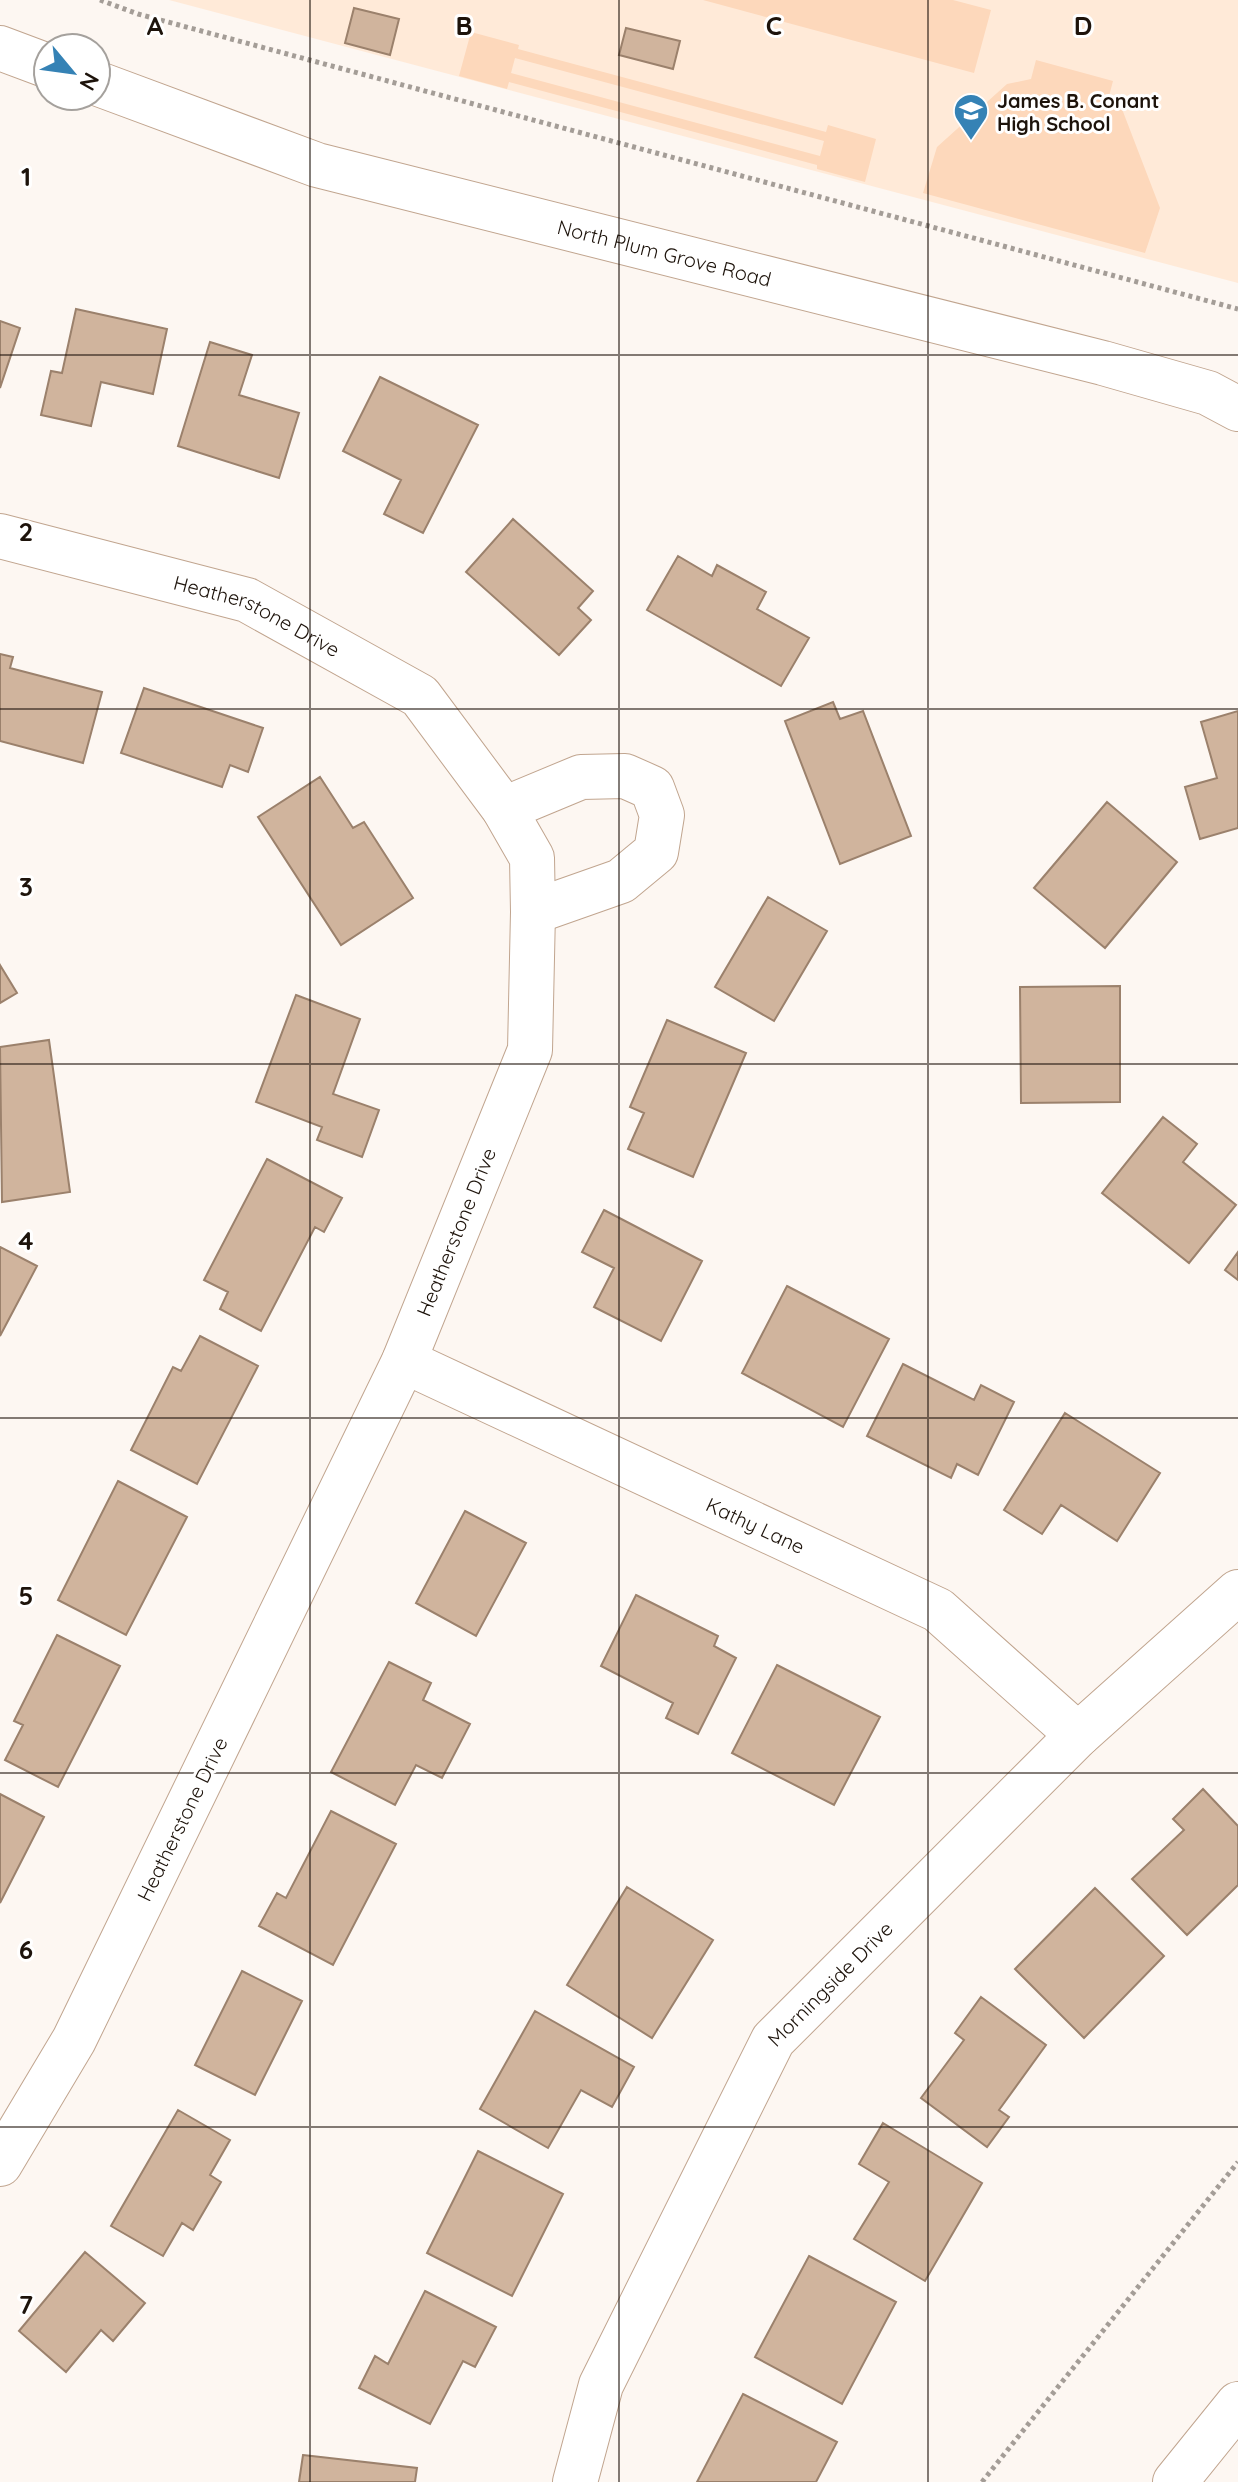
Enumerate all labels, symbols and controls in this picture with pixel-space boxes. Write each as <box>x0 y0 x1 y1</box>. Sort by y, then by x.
text: A <box>147 9 164 42</box>
text: B <box>455 9 473 42</box>
text: C <box>766 9 782 42</box>
text: D <box>1074 9 1092 42</box>
north arrow <box>32 32 112 112</box>
text: N <box>73 68 106 96</box>
place label: James B. Conant High School <box>997 88 1159 136</box>
school or university icon: James B. Conant High School <box>952 92 990 142</box>
text: 1 <box>21 160 31 193</box>
street label: North Plum Grove Road <box>555 214 774 291</box>
text: 2 <box>19 515 33 548</box>
street label: Heatherstone Drive <box>171 569 345 662</box>
text: 3 <box>19 870 33 903</box>
street label: Heatherstone Drive <box>411 1144 501 1320</box>
text: 4 <box>18 1224 34 1257</box>
street label: Kathy Lane <box>702 1491 809 1559</box>
text: 5 <box>19 1579 33 1612</box>
street label: Heatherstone Drive <box>131 1733 233 1905</box>
street label: Morningside Drive <box>762 1916 897 2051</box>
text: 6 <box>19 1933 33 1966</box>
text: 7 <box>19 2288 33 2321</box>

